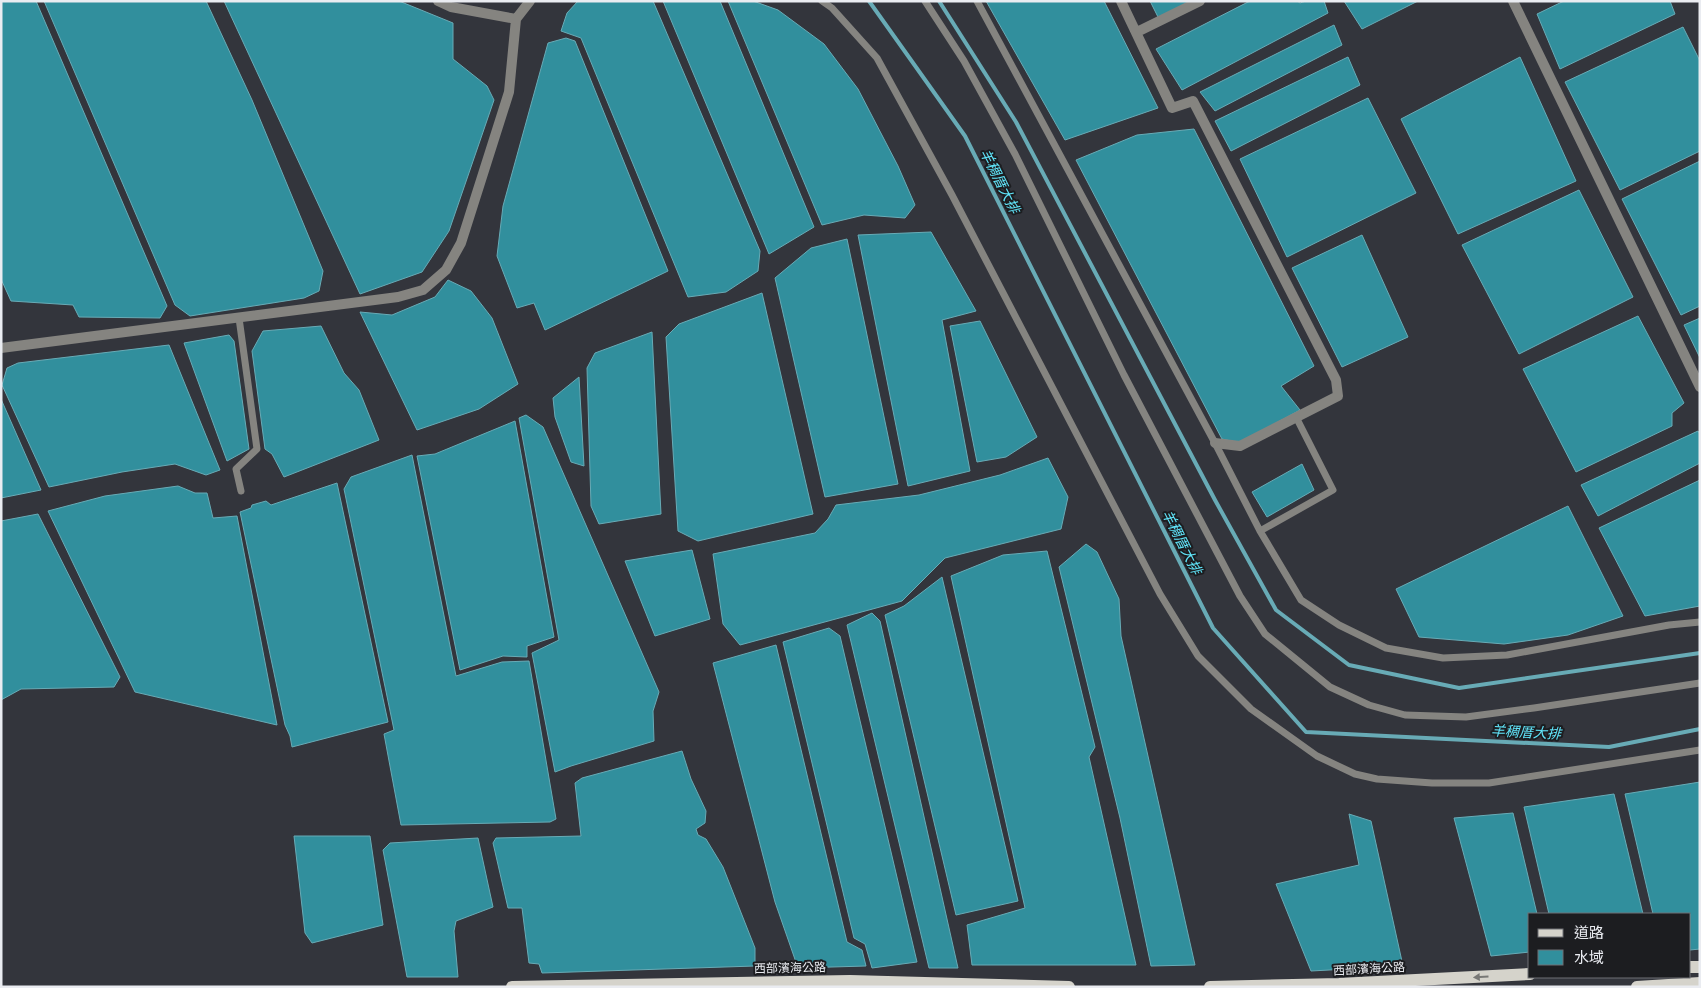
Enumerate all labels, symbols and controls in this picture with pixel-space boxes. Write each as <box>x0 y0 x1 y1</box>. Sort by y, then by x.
water label: 羊稠厝大排 <box>976 145 1026 218</box>
water label: 羊稠厝大排 <box>1158 506 1208 579</box>
water label: 羊稠厝大排 <box>1491 720 1563 743</box>
legend <box>1528 913 1691 978</box>
text: 道路 <box>1574 922 1604 942</box>
text: 水域 <box>1574 947 1604 967</box>
street label: 西部濱海公路 <box>754 958 826 977</box>
street label: 西部濱海公路 <box>1333 958 1405 979</box>
one-way arrow <box>1473 973 1489 981</box>

